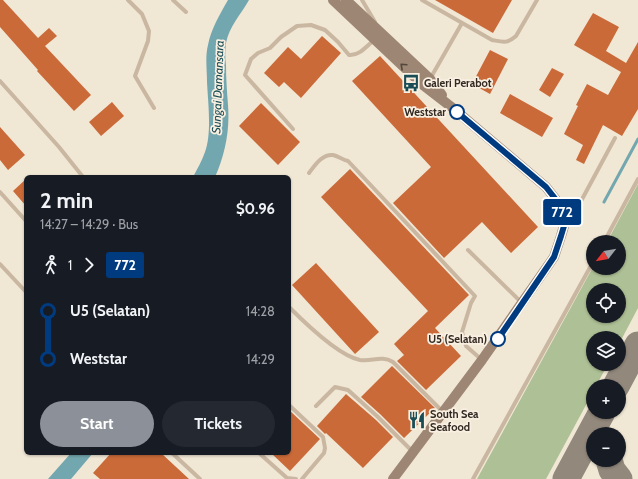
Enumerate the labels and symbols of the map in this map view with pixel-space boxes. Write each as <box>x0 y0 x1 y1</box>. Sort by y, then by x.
water label: Sungai Damansara <box>208 40 227 134</box>
one-way arrow <box>400 64 407 71</box>
bus stop icon: Galeri Perabot <box>401 73 421 93</box>
place label: Galeri Perabot <box>424 76 492 90</box>
marker: Weststar <box>449 104 465 120</box>
place label: Weststar <box>404 105 446 119</box>
line badge: 772 <box>539 199 585 225</box>
north arrow <box>586 235 626 275</box>
marker: U5 (Selatan) <box>490 331 506 347</box>
place label: U5 (Selatan) <box>428 332 487 346</box>
place label: South Sea Seafood <box>430 407 479 434</box>
restaurant icon: South Sea Seafood <box>407 410 427 430</box>

